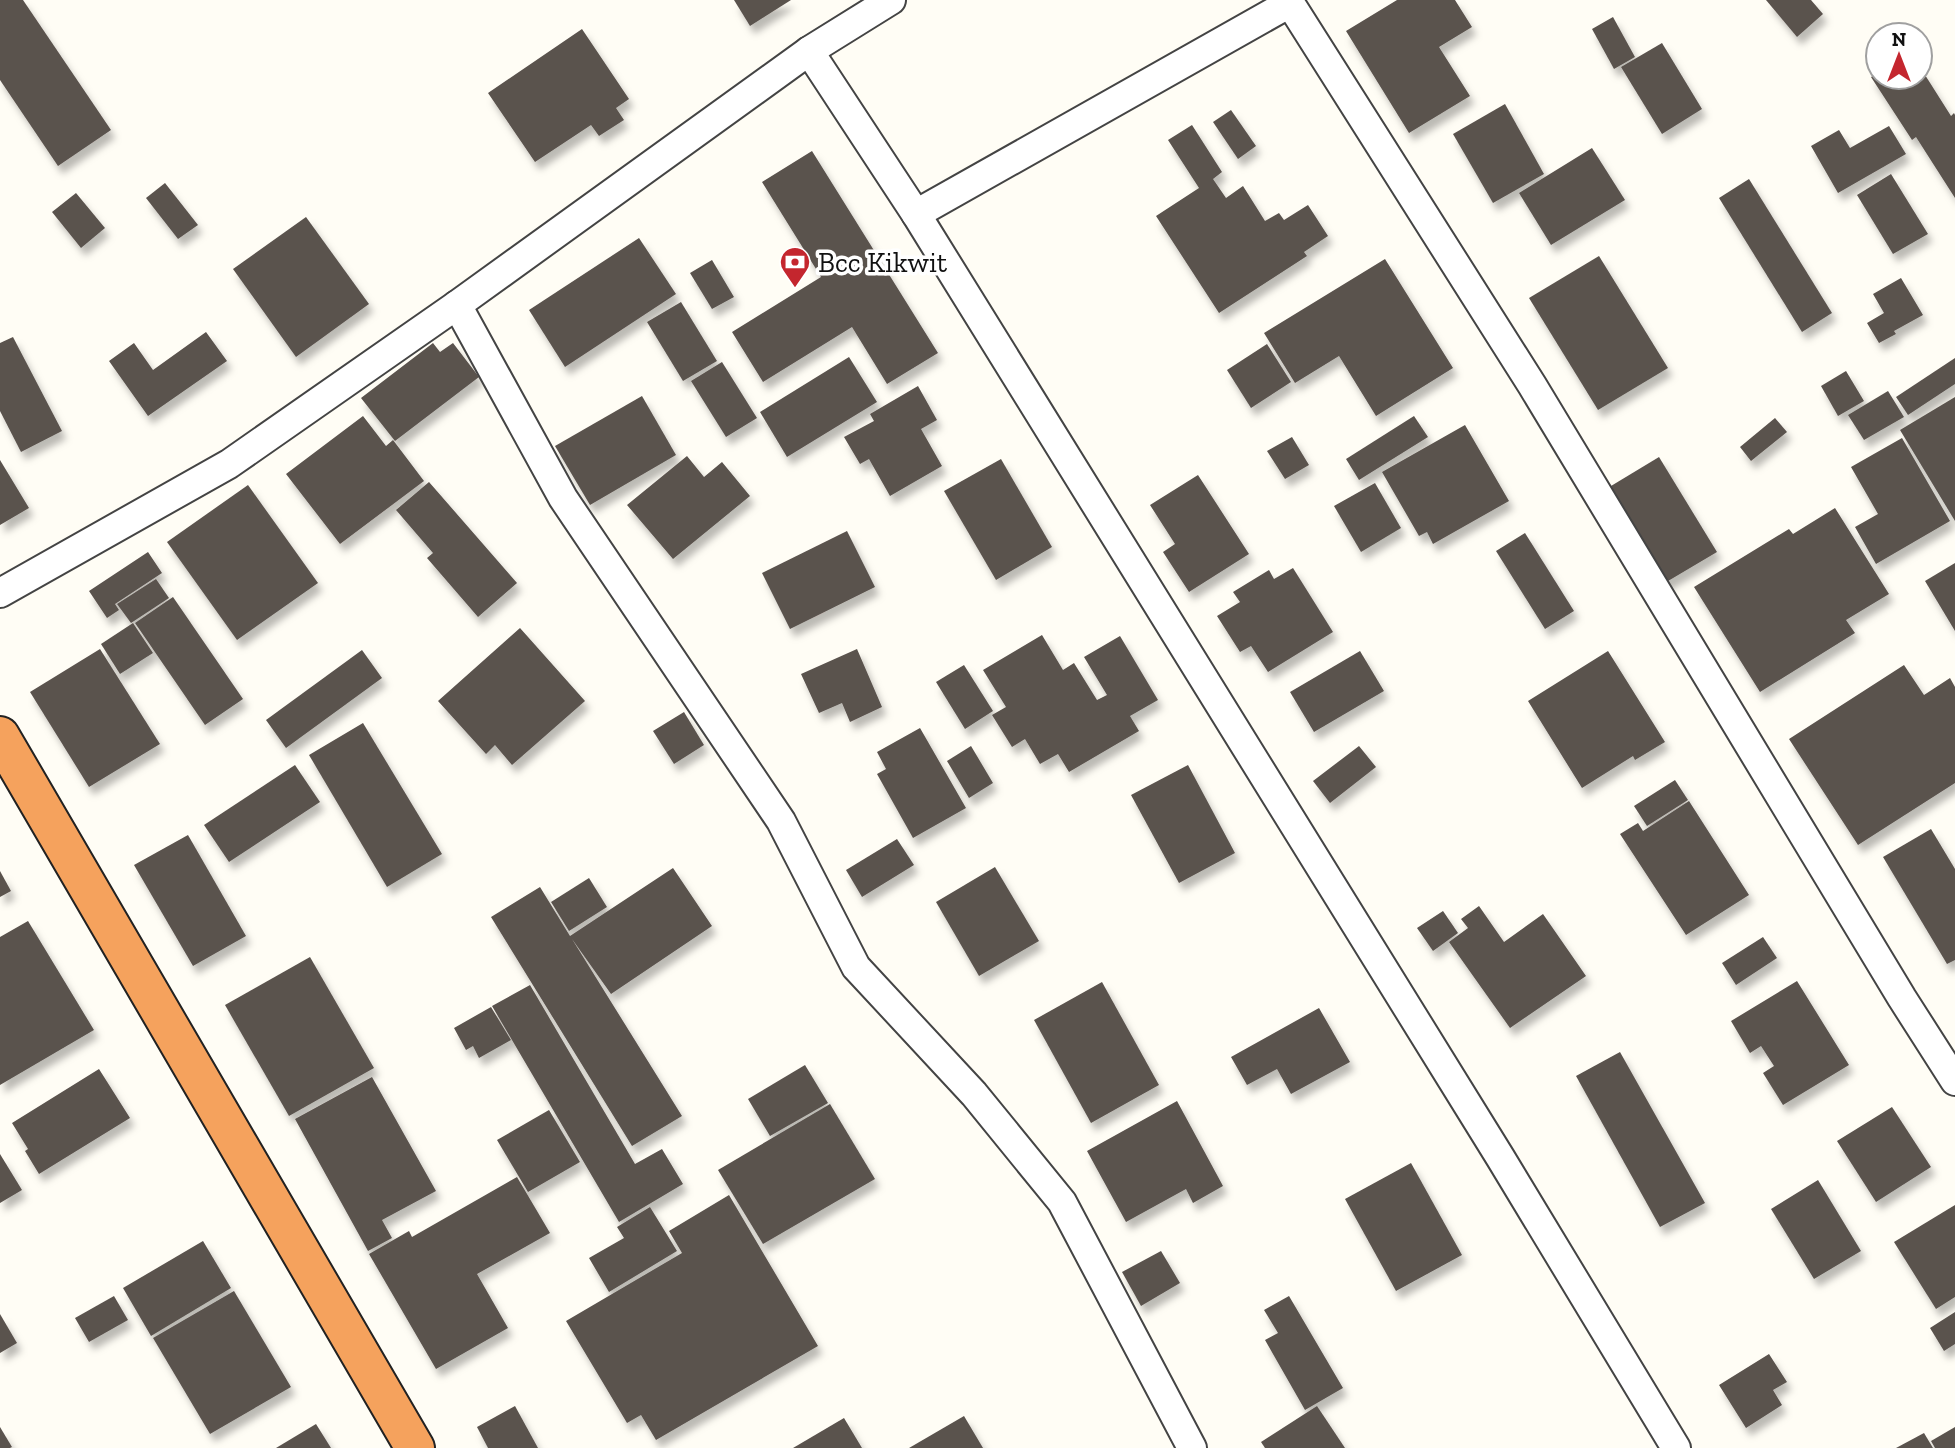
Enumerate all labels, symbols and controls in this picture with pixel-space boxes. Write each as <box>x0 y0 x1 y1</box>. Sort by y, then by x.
north arrow <box>1864 21 1934 91</box>
text: N <box>1892 28 1906 51</box>
bank icon: Bcc Kikwit <box>778 245 812 289</box>
place label: Bcc Kikwit <box>818 246 948 279</box>

